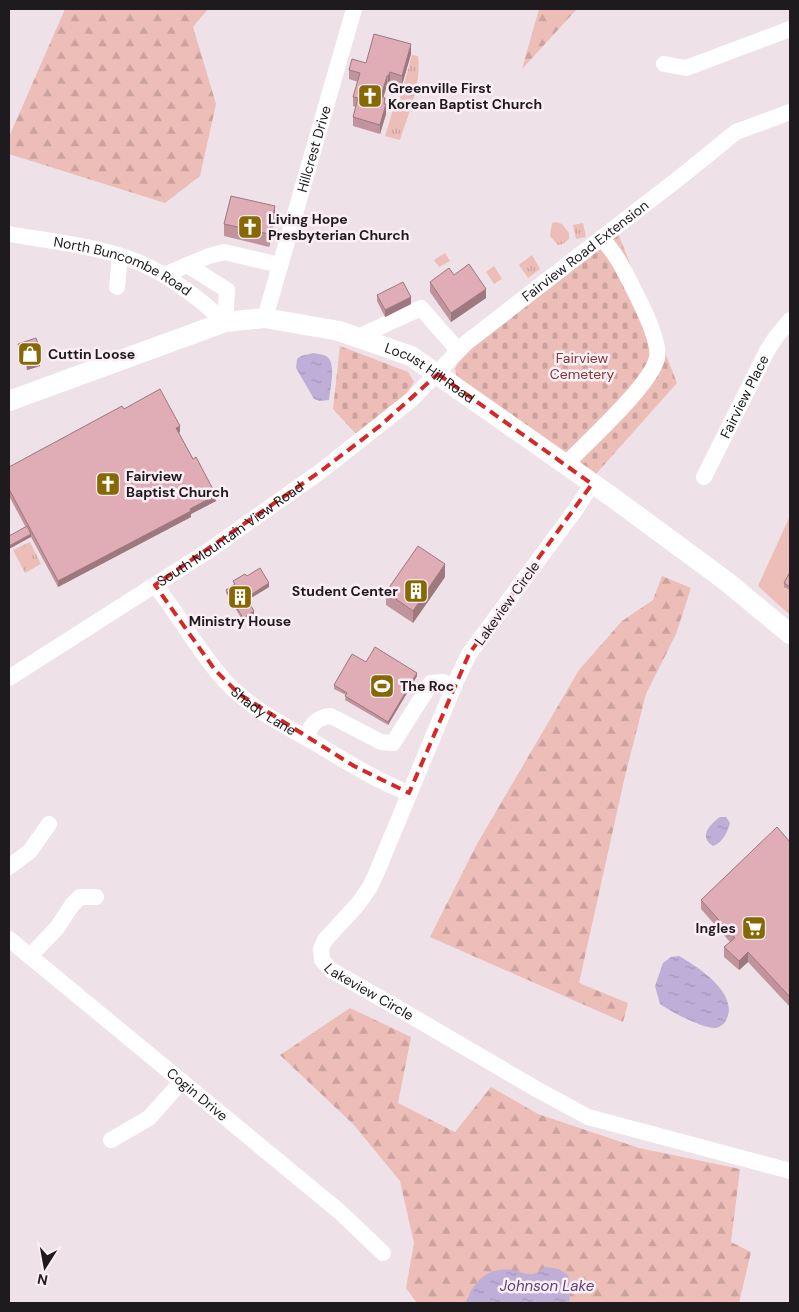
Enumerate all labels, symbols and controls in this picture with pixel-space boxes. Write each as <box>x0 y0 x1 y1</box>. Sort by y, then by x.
place label: Greenville First Korean Baptist Church <box>388 79 542 113</box>
church icon: Greenville First Korean Baptist Church <box>357 83 383 109</box>
street label: Hillcrest Drive <box>293 103 335 194</box>
street label: Fairview Road Extension <box>518 196 652 305</box>
place label: Living Hope Presbyterian Church <box>268 210 409 244</box>
church icon: Living Hope Presbyterian Church <box>237 214 263 240</box>
street label: North Buncombe Road <box>52 232 195 300</box>
street label: Locust Hill Road <box>383 339 478 407</box>
shop icon: Cuttin Loose <box>17 341 43 367</box>
place label: Cuttin Loose <box>48 345 135 363</box>
park label: Fairview Cemetery <box>550 349 614 383</box>
street label: Fairview Place <box>716 352 773 441</box>
place label: Fairview Baptist Church <box>126 467 229 501</box>
church icon: Fairview Baptist Church <box>95 471 121 497</box>
street label: South Mountain View Road <box>153 477 307 590</box>
street label: Lakeview Circle <box>470 557 544 649</box>
building icon: Student Center <box>403 578 429 604</box>
place label: Student Center <box>292 582 398 600</box>
building icon: Ministry House <box>227 584 253 610</box>
place label: Ministry House <box>189 612 291 630</box>
sports icon: The Roc <box>369 673 395 699</box>
place label: The Roc <box>400 677 454 695</box>
street label: Shady Lane <box>227 683 299 739</box>
supermarket icon: Ingles <box>741 915 767 941</box>
place label: Ingles <box>696 919 736 937</box>
street label: Lakeview Circle <box>320 960 417 1024</box>
street label: Cogin Drive <box>163 1064 232 1125</box>
north arrow <box>20 1242 70 1292</box>
text: N <box>36 1270 49 1290</box>
water label: Johnson Lake <box>500 1276 595 1296</box>

